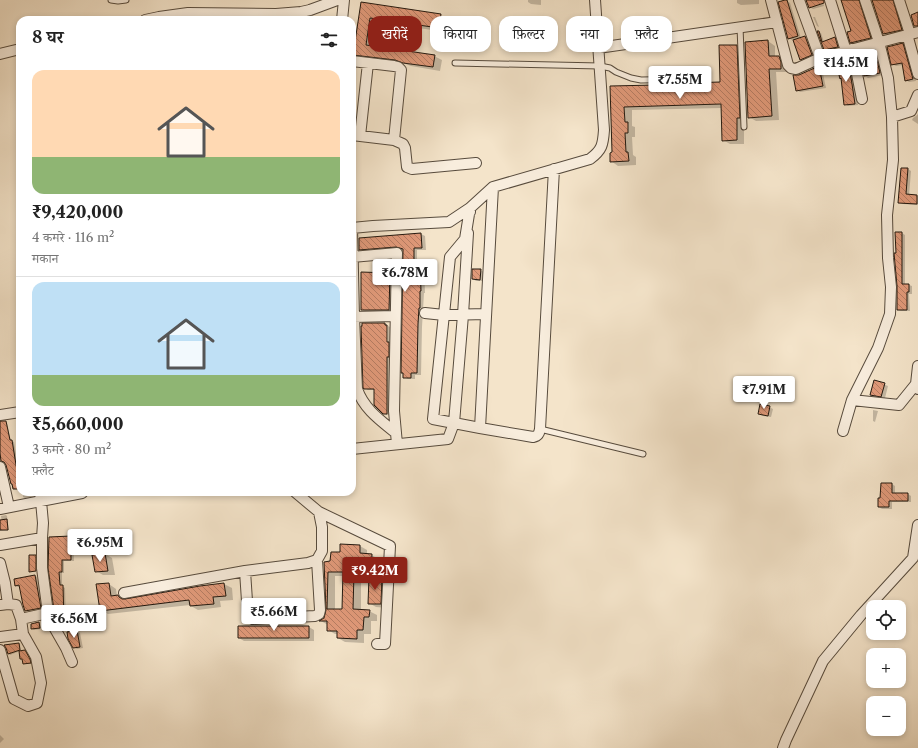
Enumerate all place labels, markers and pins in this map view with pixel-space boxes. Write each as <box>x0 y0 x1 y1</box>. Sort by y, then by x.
pin: ₹14.5M <box>813 49 879 83</box>
pin: ₹7.55M <box>647 66 713 100</box>
pin: ₹6.78M <box>372 259 438 293</box>
pin: ₹7.91M <box>731 376 797 410</box>
pin: ₹6.95M <box>67 529 133 563</box>
pin: ₹9.42M <box>342 557 408 591</box>
pin: ₹5.66M <box>241 598 307 632</box>
pin: ₹6.56M <box>41 605 107 639</box>

